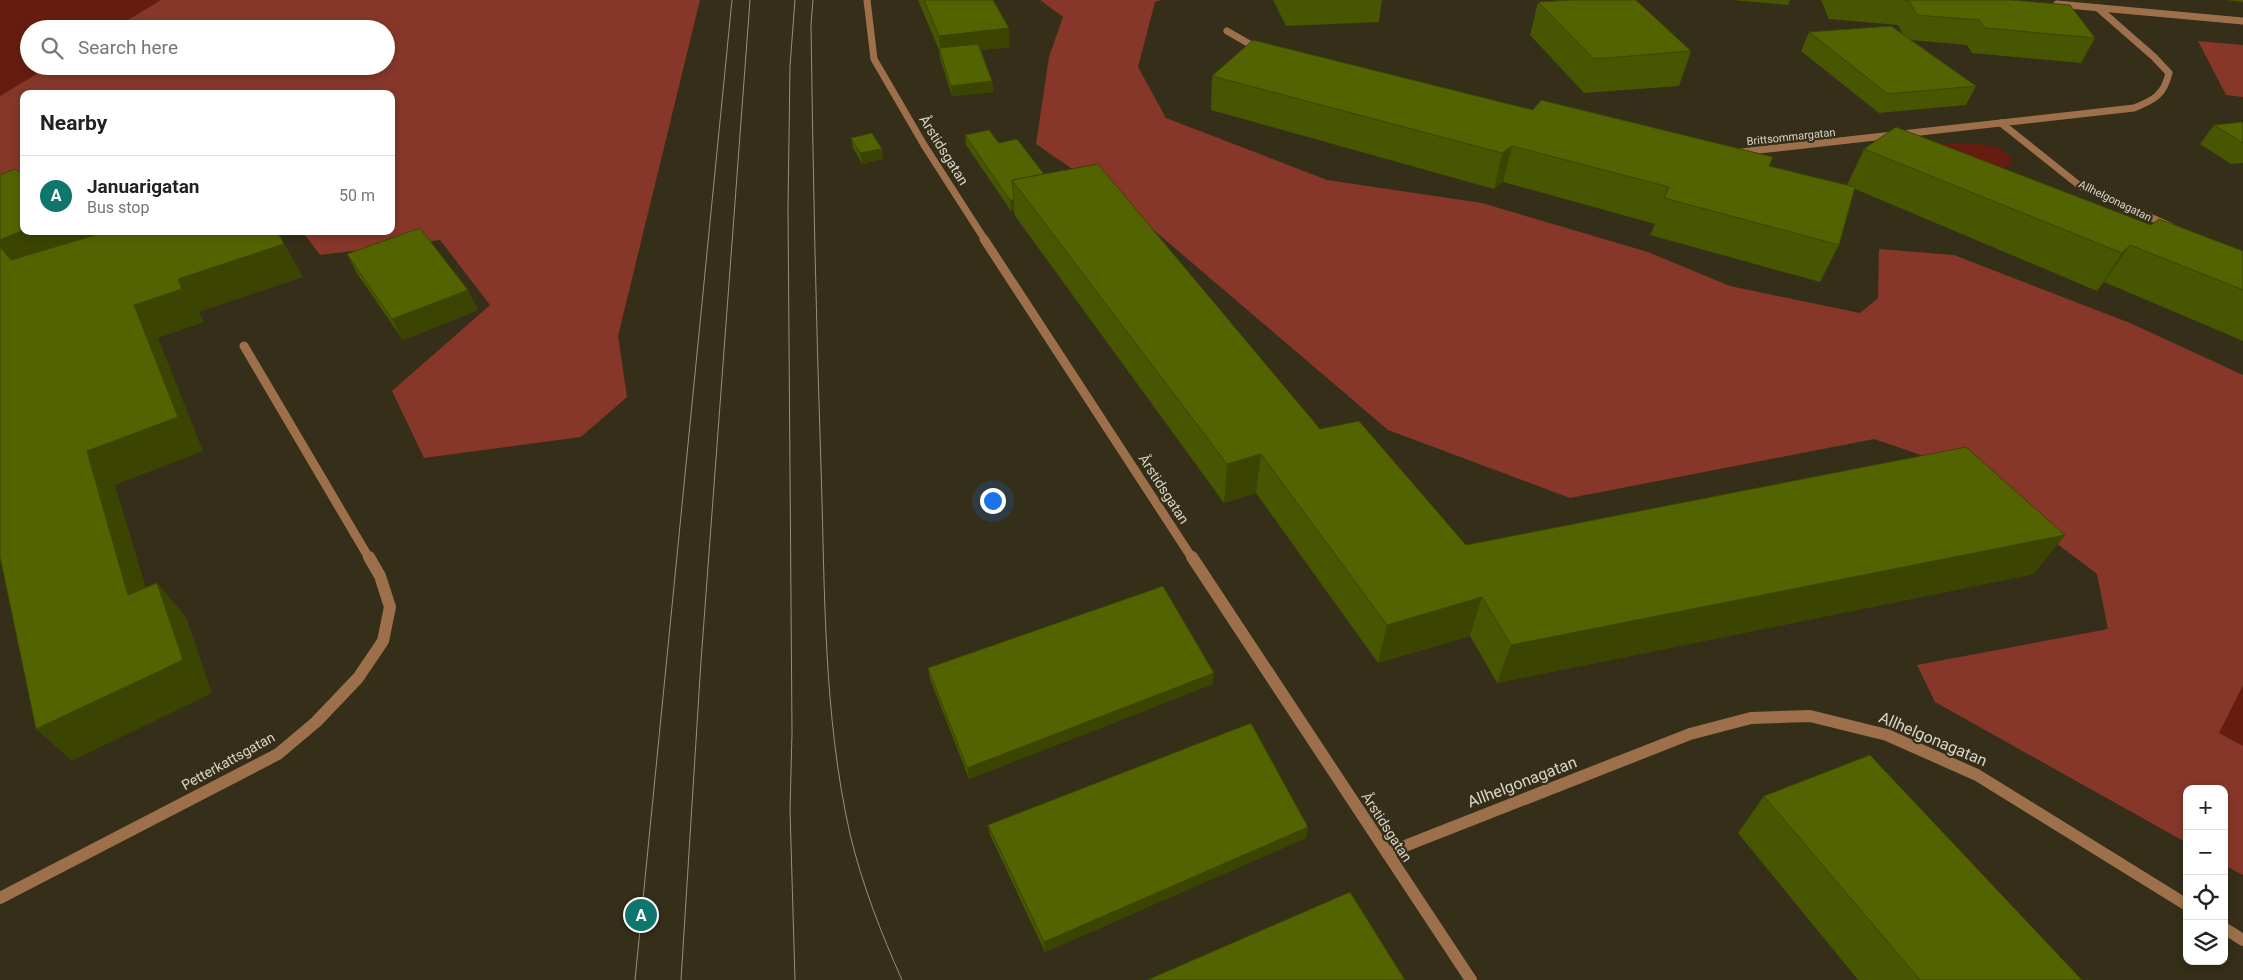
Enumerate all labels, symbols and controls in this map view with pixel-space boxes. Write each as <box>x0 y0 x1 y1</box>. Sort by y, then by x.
search box <box>20 20 395 75</box>
icon: search <box>38 34 66 62</box>
text: Search here <box>78 36 178 59</box>
text: Nearby <box>40 111 107 135</box>
street label: Årstidsgatan <box>916 111 973 188</box>
street label: Brittsommargatan <box>1746 126 1836 148</box>
text: Januarigatan <box>87 175 200 198</box>
street label: Allhelgonagatan <box>2076 178 2154 224</box>
text: A <box>51 186 61 205</box>
text: 50 m <box>339 186 375 205</box>
text: Bus stop <box>87 198 149 217</box>
street label: Årstidsgatan <box>1136 451 1193 527</box>
your location <box>980 488 1006 514</box>
street label: Allhelgonagatan <box>1876 708 1990 770</box>
street label: Petterkattsgatan <box>179 729 277 793</box>
street label: Allhelgonagatan <box>1465 752 1579 812</box>
map controls <box>2183 785 2228 965</box>
button: + <box>2183 785 2228 830</box>
street label: Årstidsgatan <box>1359 789 1416 865</box>
button: − <box>2183 830 2228 875</box>
button: locate <box>2183 875 2228 920</box>
pin: A <box>625 896 657 934</box>
button: layers <box>2183 920 2228 965</box>

